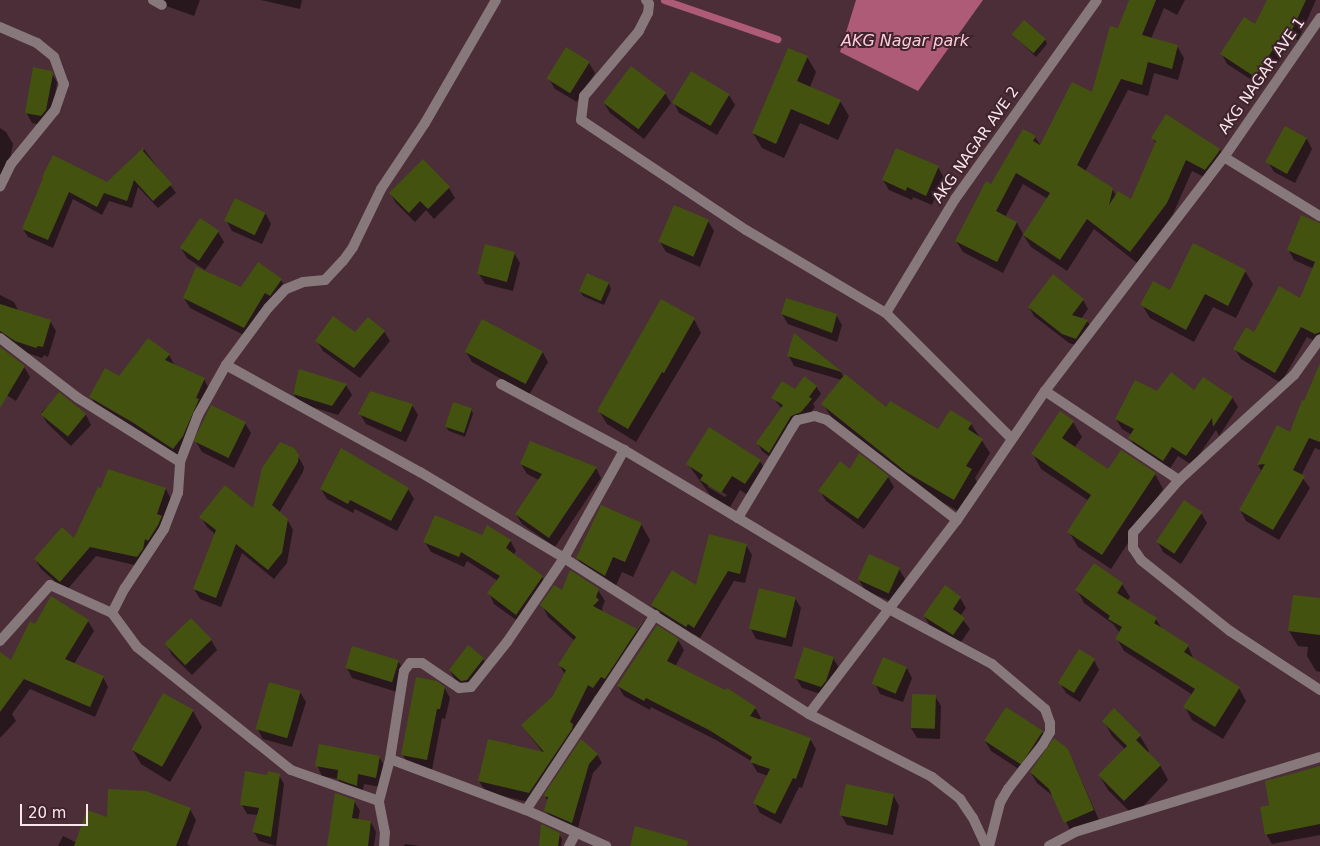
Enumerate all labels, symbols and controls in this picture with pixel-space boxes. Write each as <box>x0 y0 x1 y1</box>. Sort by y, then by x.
street label: AKG NAGAR AVE 1 <box>1215 14 1309 138</box>
water label: AKG Nagar park <box>841 31 969 51</box>
street label: AKG NAGAR AVE 2 <box>929 83 1023 207</box>
scale bar <box>22 794 90 826</box>
text: 20 m <box>28 804 66 822</box>

